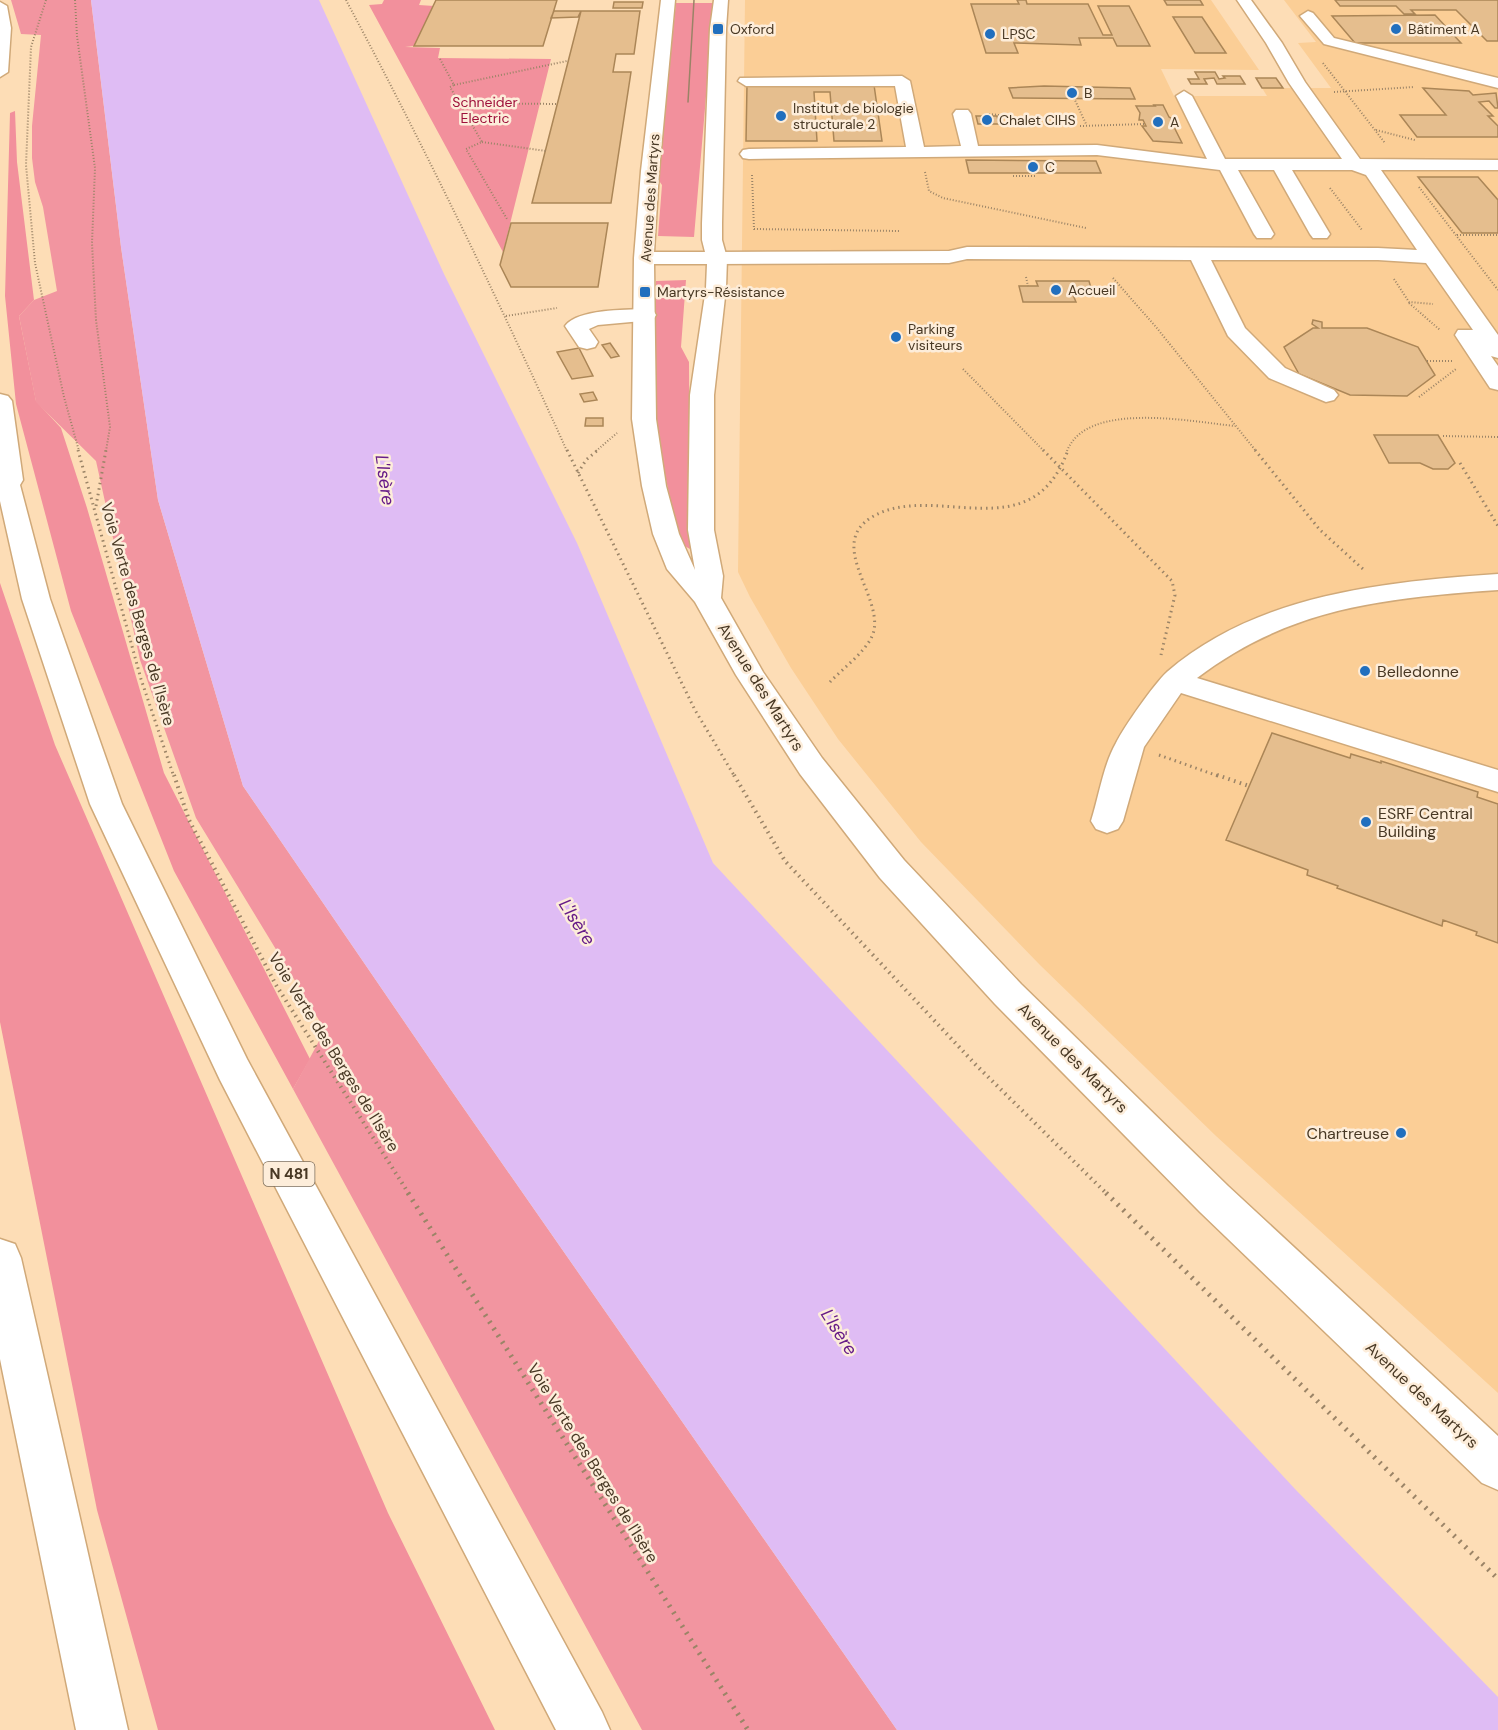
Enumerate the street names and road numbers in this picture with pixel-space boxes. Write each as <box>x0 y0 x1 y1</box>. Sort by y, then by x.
street label: Avenue des Martyrs <box>637 133 663 263</box>
street label: Voie Verte des Berges de l'Isère <box>96 500 180 728</box>
street label: Avenue des Martyrs <box>713 619 809 755</box>
street label: Voie Verte des Berges de l'Isère <box>264 948 404 1156</box>
street label: Avenue des Martyrs <box>1014 999 1132 1117</box>
road number: N 481 <box>264 1162 314 1186</box>
street label: Avenue des Martyrs <box>1361 1337 1483 1453</box>
street label: Voie Verte des Berges de l'Isère <box>523 1359 663 1567</box>

